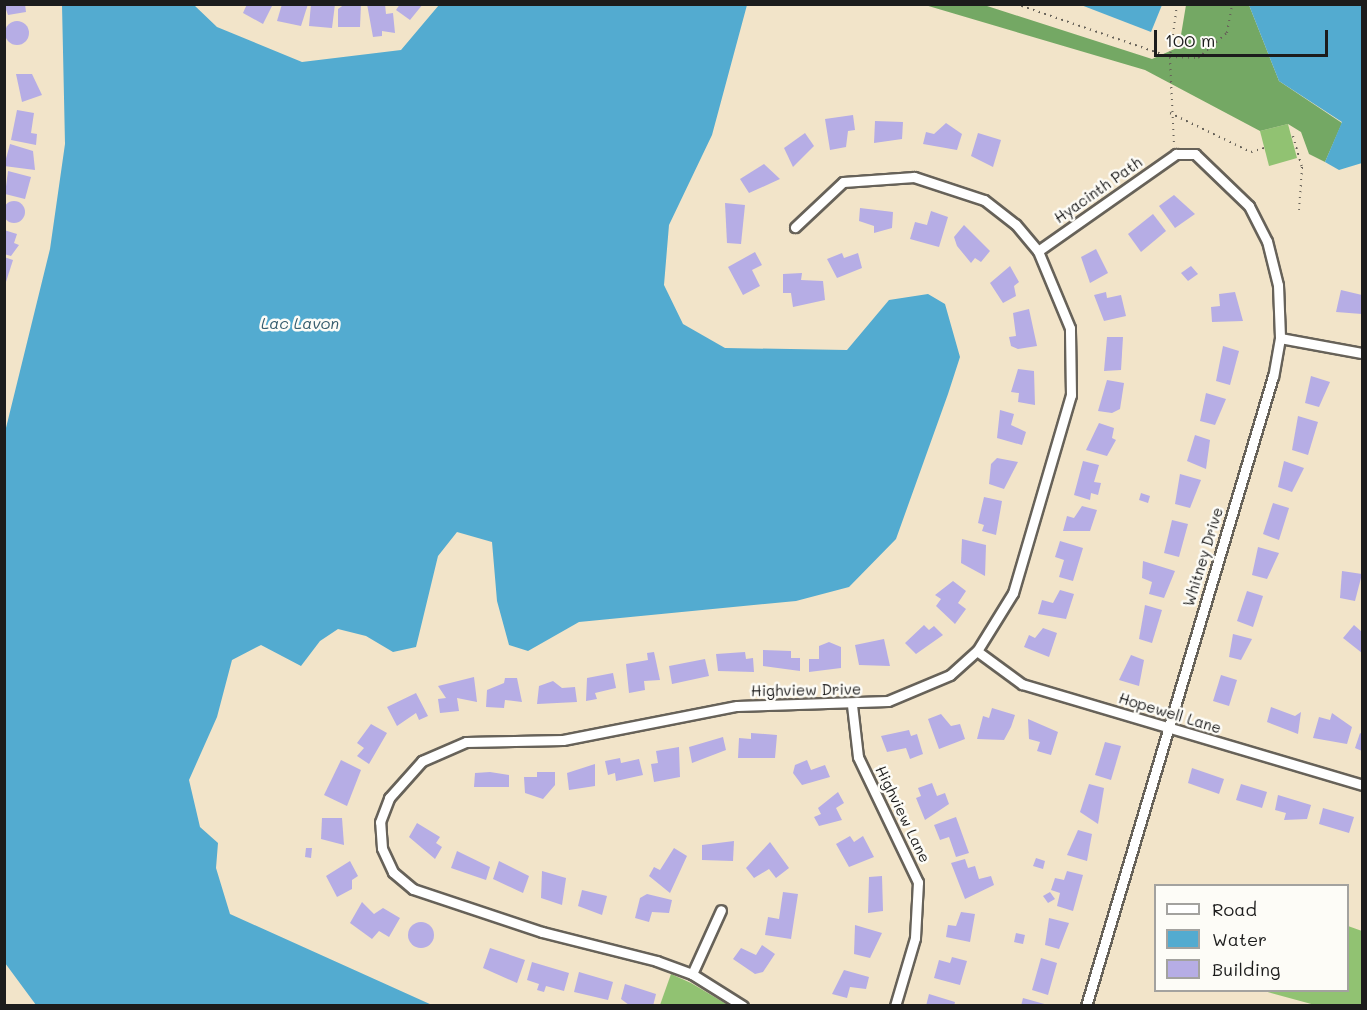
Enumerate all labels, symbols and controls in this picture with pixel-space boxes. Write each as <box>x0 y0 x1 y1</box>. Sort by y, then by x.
scale bar <box>1157 18 1331 56</box>
text: 100 m <box>1165 28 1215 52</box>
street label: Hyacinth Path <box>1051 153 1145 227</box>
water label: Lac Lavon <box>261 313 339 333</box>
street label: Whitney Drive <box>1179 505 1227 609</box>
street label: Highview Drive <box>751 680 861 700</box>
street label: Hopewell Lane <box>1117 689 1223 737</box>
street label: Highview Lane <box>872 763 934 865</box>
legend <box>1154 884 1349 992</box>
text: Road <box>1212 897 1257 921</box>
text: Water <box>1212 927 1267 951</box>
text: Building <box>1212 957 1280 981</box>

